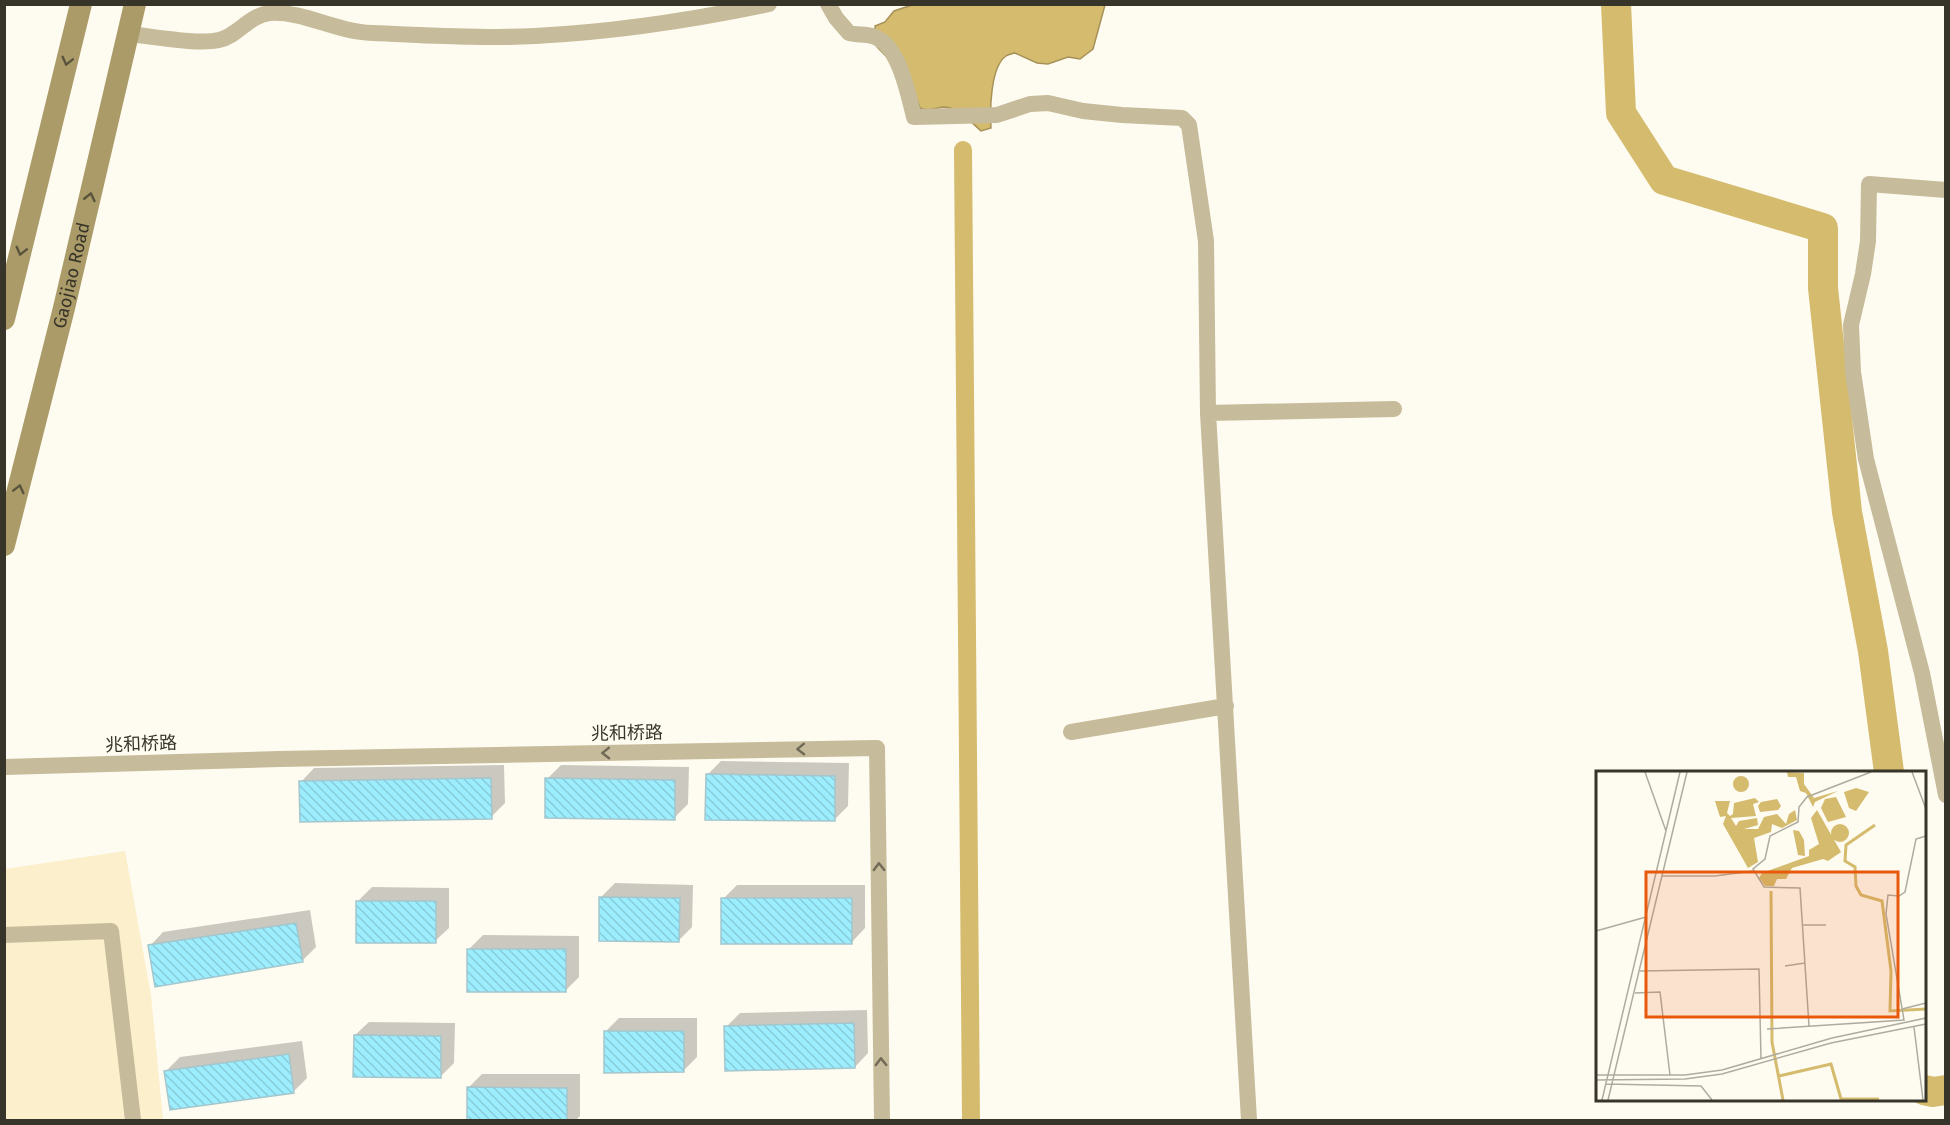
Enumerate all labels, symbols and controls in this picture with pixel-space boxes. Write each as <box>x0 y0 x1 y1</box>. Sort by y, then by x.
one-way arrow <box>62 56 75 66</box>
one-way arrow <box>83 192 96 202</box>
street label: Gaojiao Road <box>48 220 95 331</box>
one-way arrow <box>16 246 29 256</box>
one-way arrow <box>11 484 24 494</box>
street label: 兆和桥路 <box>591 721 663 745</box>
street label: 兆和桥路 <box>105 732 177 756</box>
one-way arrow <box>797 743 806 756</box>
one-way arrow <box>602 747 611 759</box>
inset map <box>1596 771 1926 1101</box>
one-way arrow <box>873 863 885 872</box>
one-way arrow <box>875 1058 887 1067</box>

